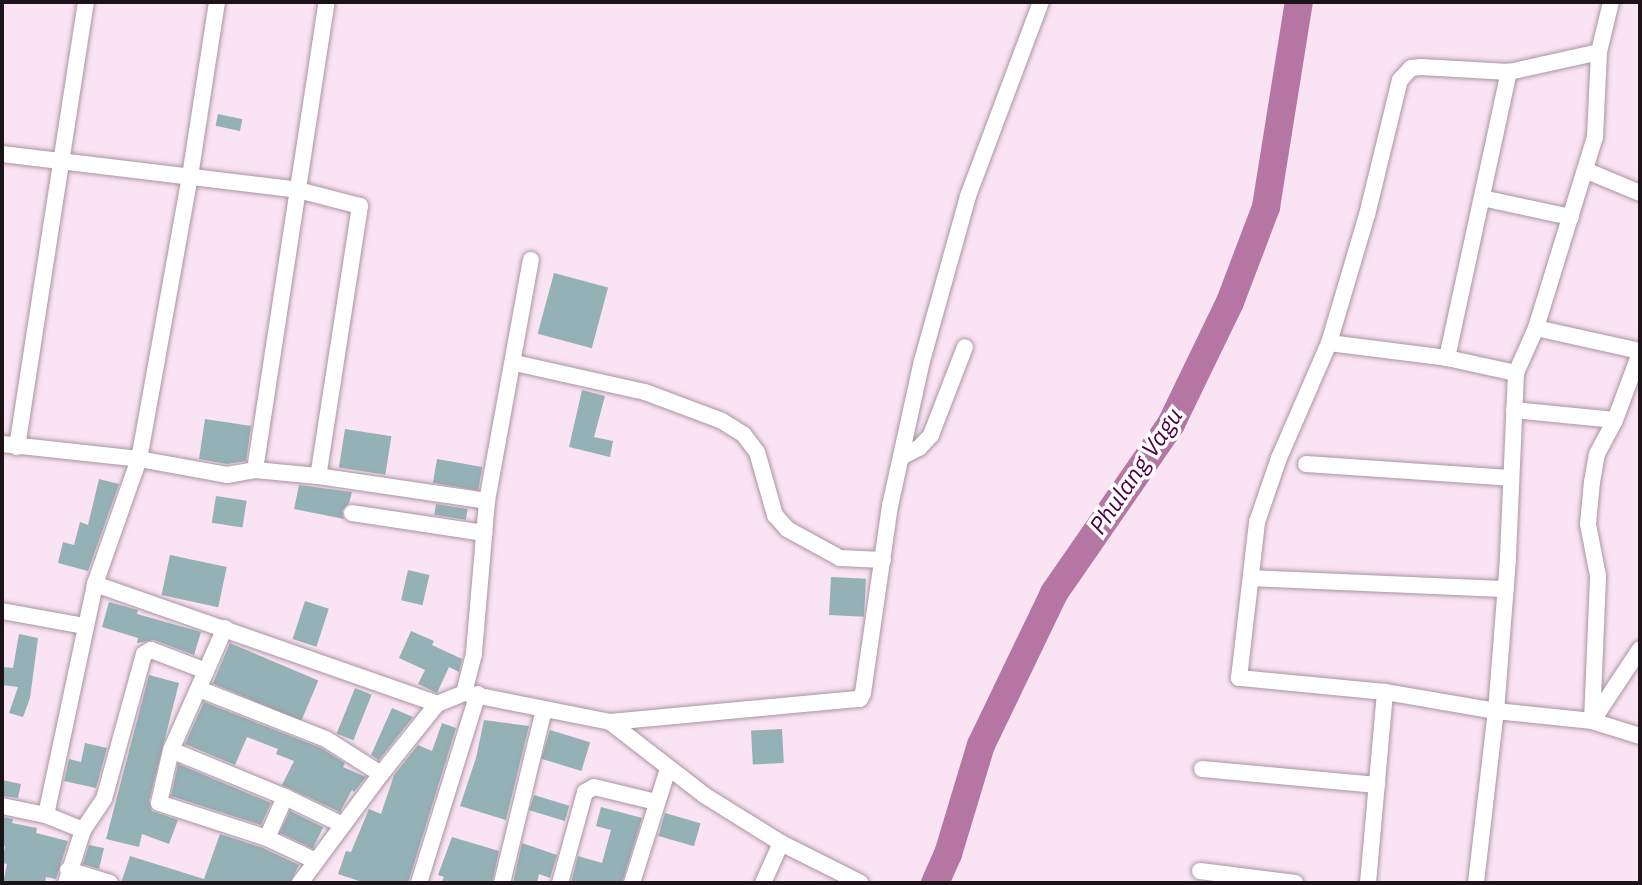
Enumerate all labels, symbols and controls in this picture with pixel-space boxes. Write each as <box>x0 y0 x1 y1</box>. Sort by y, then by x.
water label: Phulang Vagu <box>1083 402 1189 540</box>

